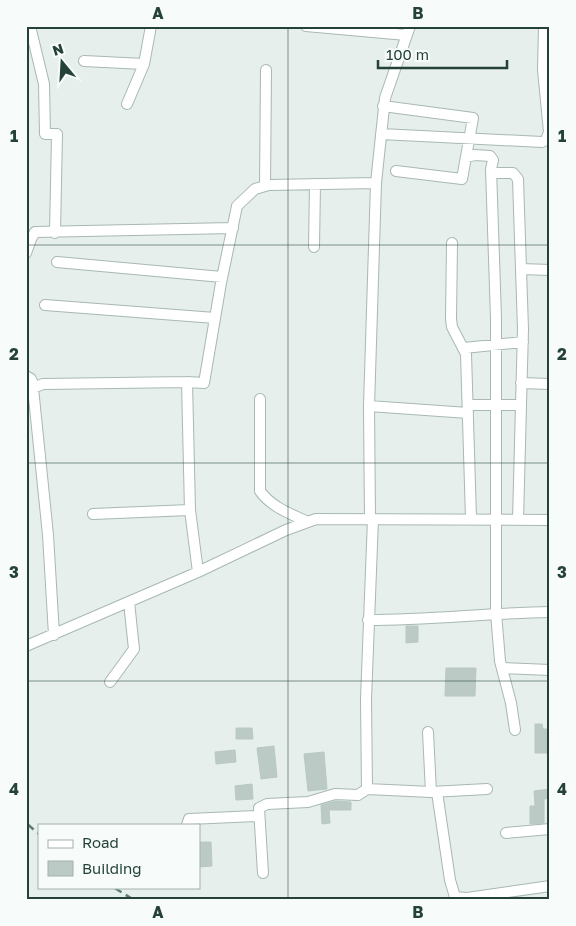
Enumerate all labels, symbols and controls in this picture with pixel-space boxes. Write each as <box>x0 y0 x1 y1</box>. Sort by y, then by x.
text: A <box>152 3 164 23</box>
text: B <box>412 3 424 23</box>
north arrow <box>38 38 88 88</box>
scale bar <box>378 38 507 70</box>
text: N <box>50 39 66 59</box>
text: 100 m <box>386 45 429 63</box>
text: 1 <box>10 126 18 146</box>
text: 1 <box>558 126 566 146</box>
text: 2 <box>9 344 19 364</box>
text: 2 <box>557 344 567 364</box>
text: 3 <box>9 562 19 582</box>
text: 3 <box>557 562 567 582</box>
text: 4 <box>9 779 19 799</box>
text: 4 <box>557 779 567 799</box>
legend <box>38 824 200 888</box>
text: Road <box>82 833 119 851</box>
text: Building <box>82 859 142 877</box>
text: A <box>152 902 164 922</box>
text: B <box>412 902 424 922</box>

